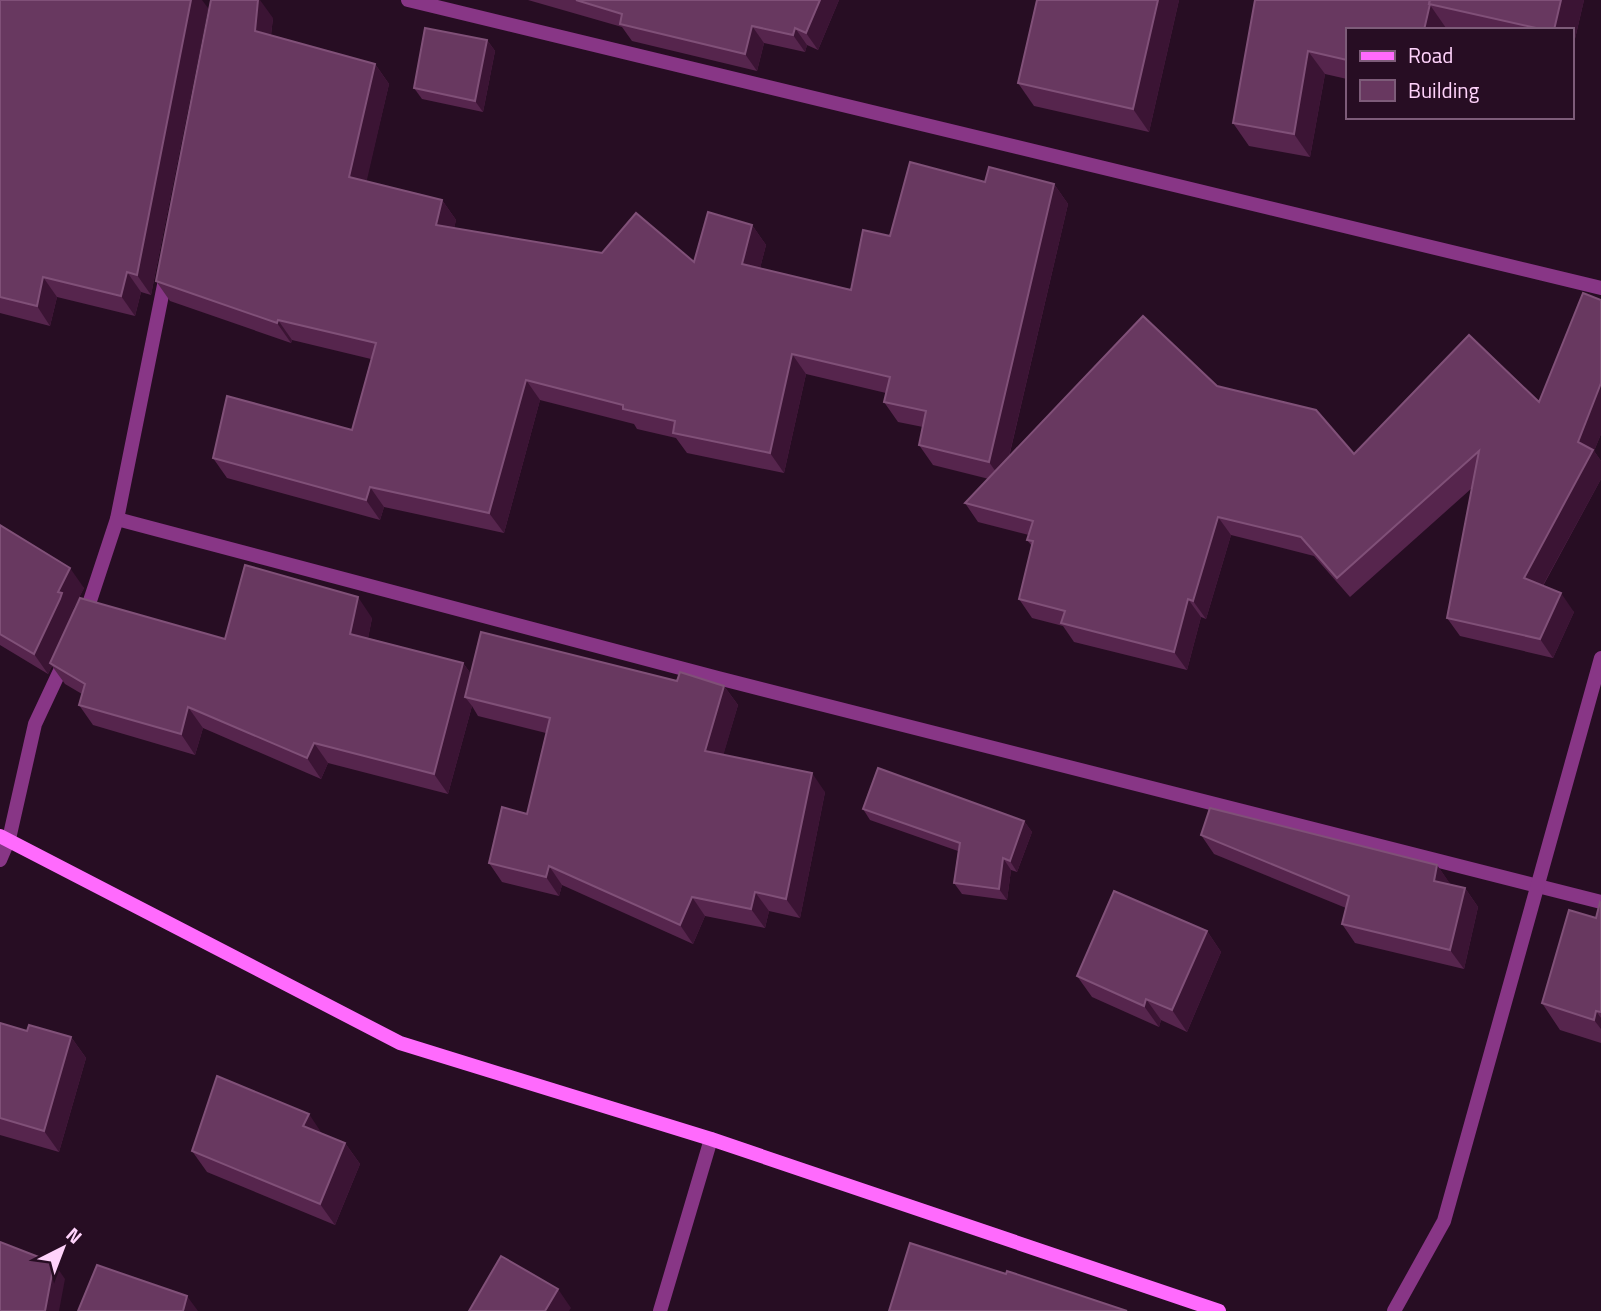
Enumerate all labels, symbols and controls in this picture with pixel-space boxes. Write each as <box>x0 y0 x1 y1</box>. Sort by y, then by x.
legend <box>1346 28 1573 119</box>
text: Road <box>1408 39 1453 71</box>
text: Building <box>1408 74 1480 106</box>
north arrow <box>28 1213 98 1283</box>
text: N <box>60 1220 89 1250</box>

